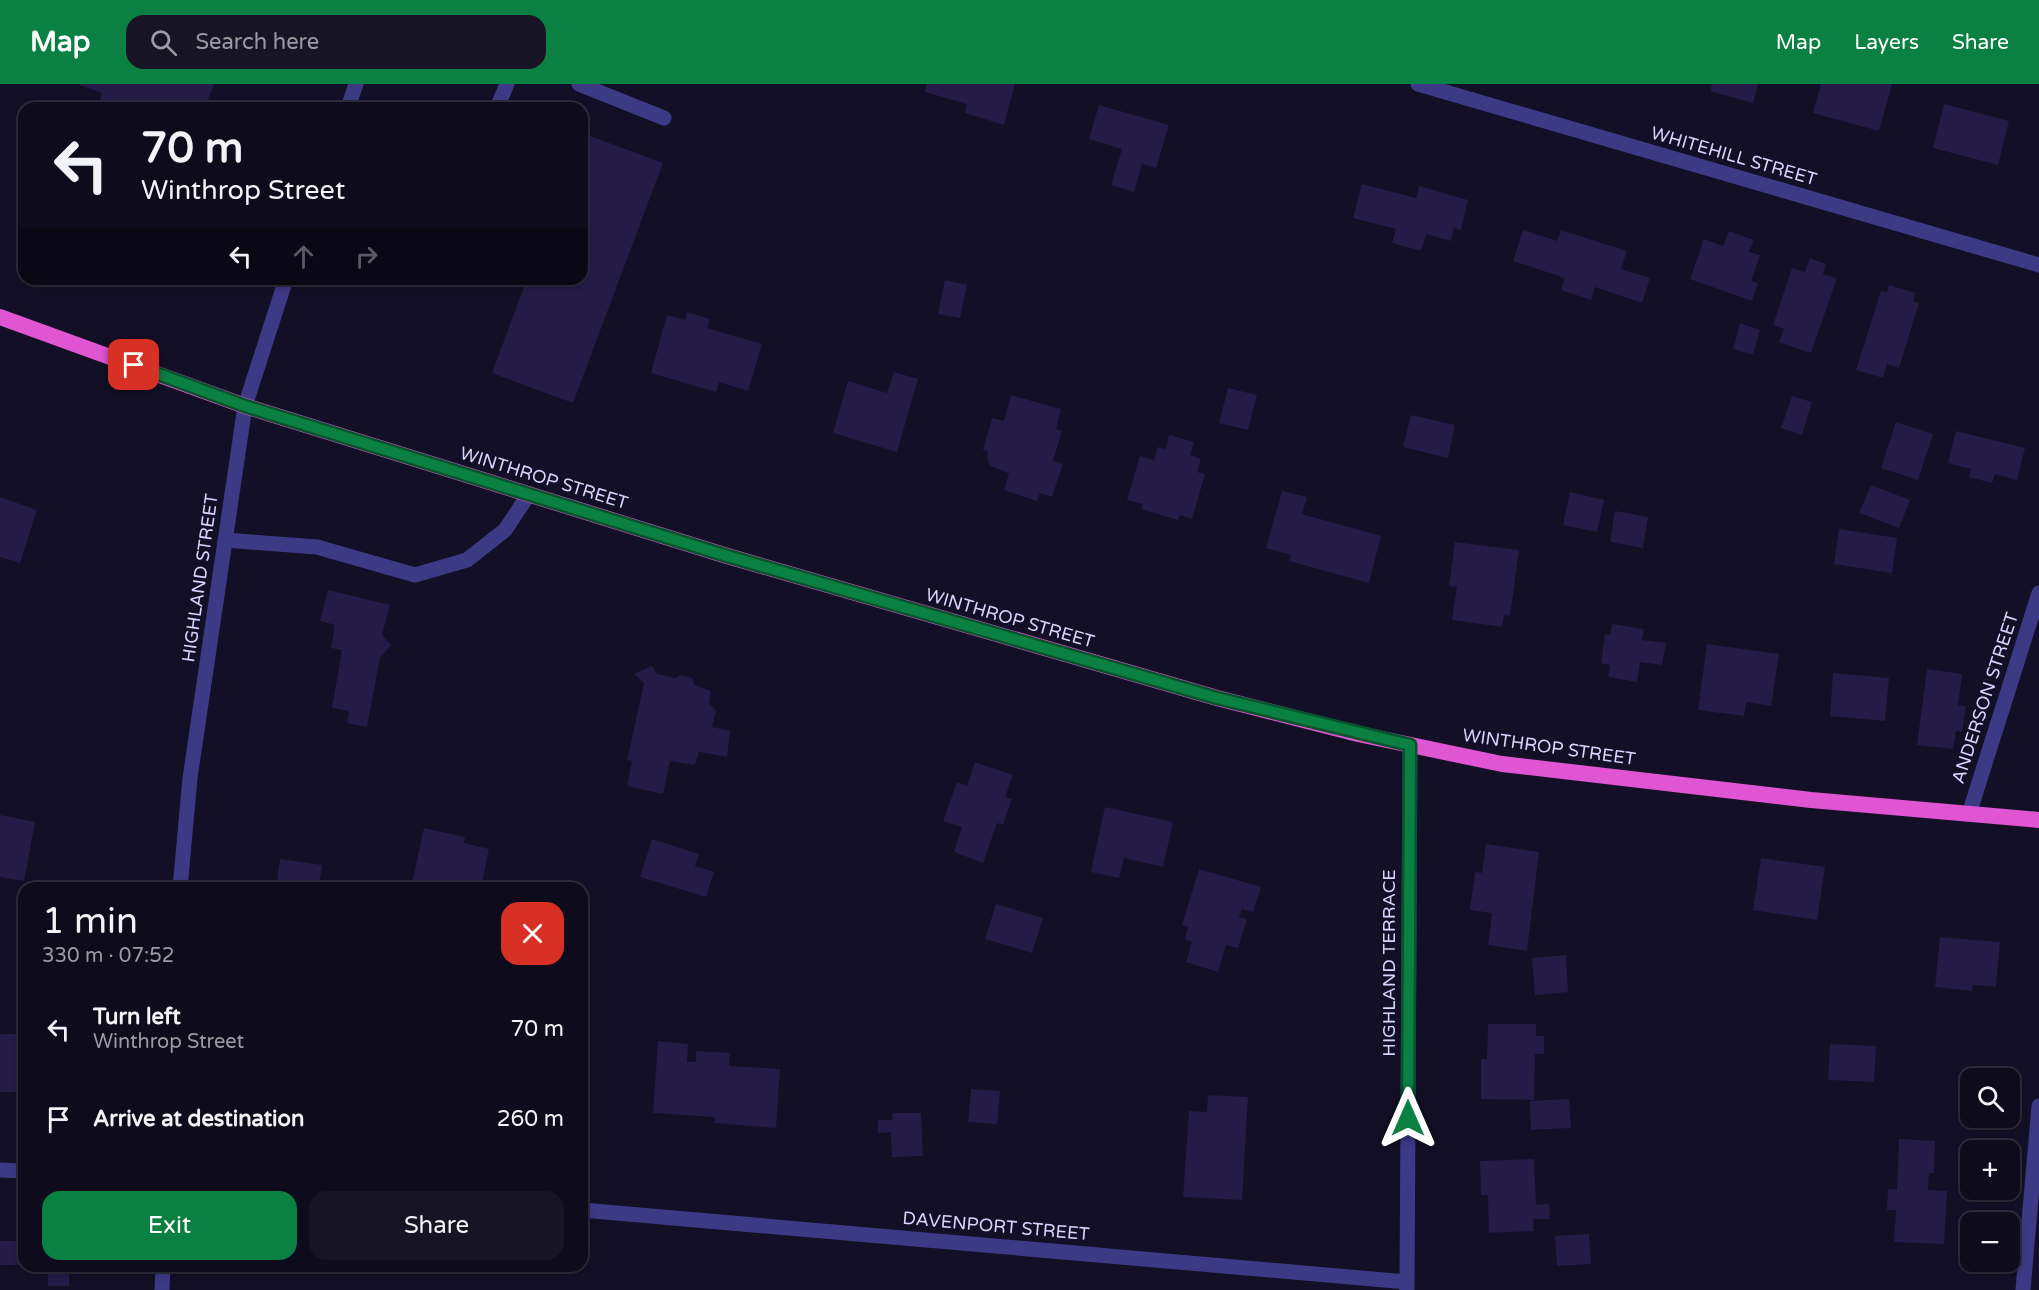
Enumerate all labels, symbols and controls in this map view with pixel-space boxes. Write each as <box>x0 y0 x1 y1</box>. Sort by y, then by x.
search box <box>126 15 546 69</box>
text: Map <box>30 25 90 59</box>
icon: search <box>147 26 180 59</box>
text: Search here <box>195 29 319 55</box>
text: Map <box>1776 30 1821 55</box>
text: Layers <box>1854 30 1919 55</box>
text: Share <box>1952 30 2009 55</box>
street label: WHITEHILL STREET <box>1648 122 1820 190</box>
text: 70 m <box>141 123 243 174</box>
icon: left <box>42 126 120 204</box>
text: Winthrop Street <box>141 174 345 207</box>
icon: left <box>224 240 257 273</box>
icon: ahead <box>287 240 320 273</box>
icon: right <box>350 240 383 273</box>
pin <box>108 339 159 390</box>
icon: arrive <box>117 348 150 381</box>
street label: WINTHROP STREET <box>457 442 631 514</box>
street label: HIGHLAND STREET <box>177 492 223 664</box>
street label: WINTHROP STREET <box>923 583 1097 653</box>
street label: ANDERSON STREET <box>1947 610 2023 786</box>
street label: WINTHROP STREET <box>1461 724 1637 770</box>
street label: HIGHLAND TERRACE <box>1378 869 1400 1057</box>
text: 1 min <box>42 900 138 943</box>
button: close <box>501 902 564 965</box>
text: 330 m · 07:52 <box>42 944 174 968</box>
text: Turn left <box>93 1004 181 1030</box>
icon: left <box>42 1013 75 1046</box>
text: 70 m <box>510 1016 564 1042</box>
text: Winthrop Street <box>93 1030 244 1054</box>
map controls <box>1960 1068 2020 1272</box>
button: search <box>1960 1068 2020 1128</box>
position arrow <box>1376 1086 1440 1150</box>
icon: arrive <box>42 1103 75 1136</box>
text: Arrive at destination <box>93 1106 304 1132</box>
text: 260 m <box>497 1106 564 1132</box>
button: + <box>1960 1140 2020 1200</box>
button: Exit <box>42 1191 297 1260</box>
button: Share <box>309 1191 564 1260</box>
street label: DAVENPORT STREET <box>902 1207 1090 1245</box>
button: − <box>1960 1212 2020 1272</box>

